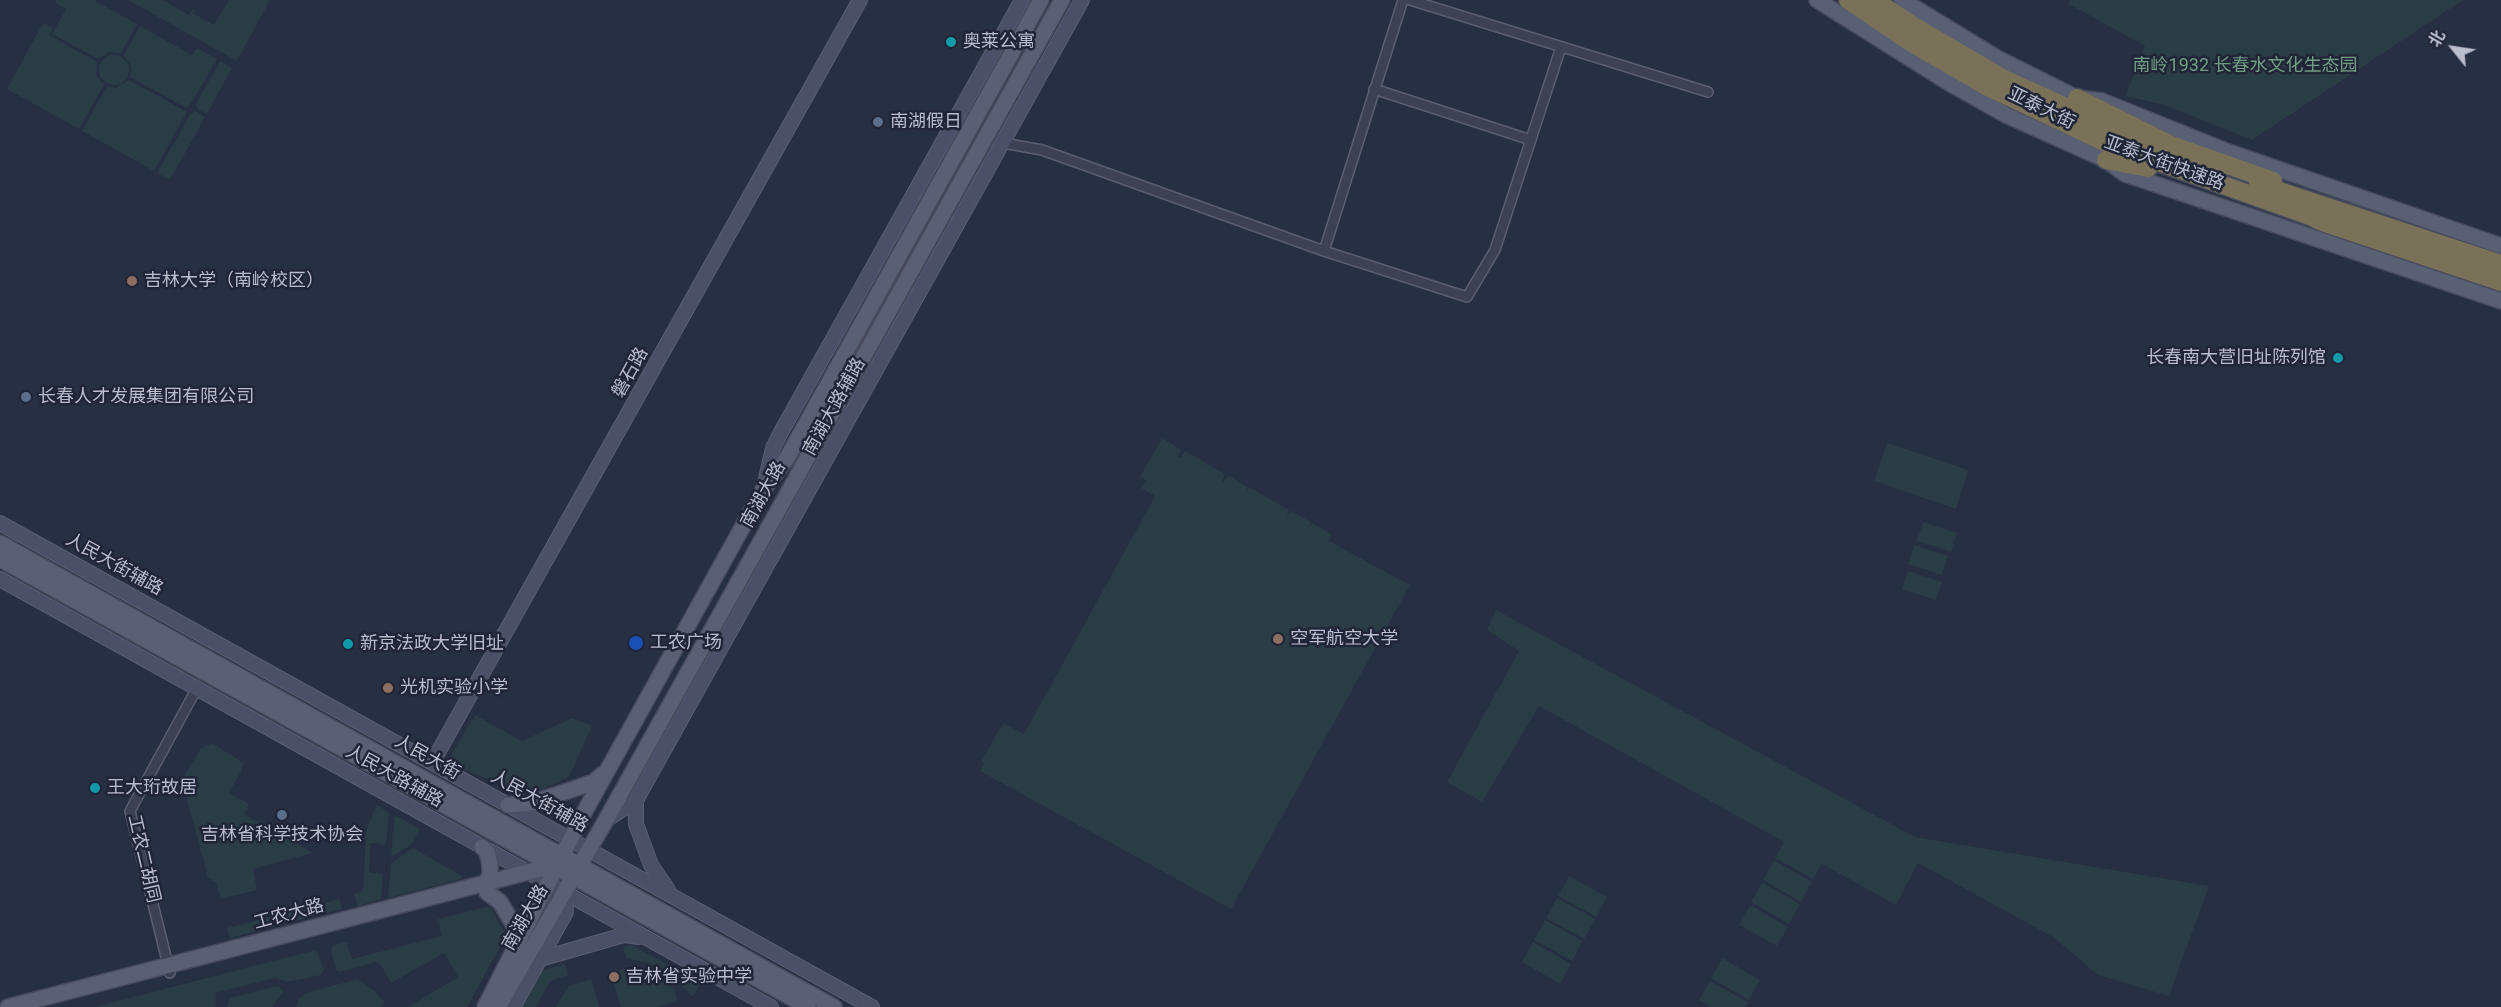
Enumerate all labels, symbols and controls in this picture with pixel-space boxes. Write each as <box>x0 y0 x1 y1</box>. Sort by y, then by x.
north arrow <box>2423 18 2483 78</box>
text: 北 <box>2425 27 2449 50</box>
place label: 奥莱公寓 <box>963 31 1035 53</box>
marker: 奥莱公寓 <box>944 35 958 49</box>
park label: 南岭1932 长春水文化生态园 <box>2133 55 2357 77</box>
street label: 亚泰大街 <box>2004 84 2078 134</box>
place label: 南湖假日 <box>890 111 962 133</box>
marker: 南湖假日 <box>871 115 885 129</box>
street label: 亚泰大街快速路 <box>2101 132 2227 196</box>
place label: 吉林大学（南岭校区） <box>144 270 324 292</box>
marker: 吉林大学（南岭校区） <box>125 274 139 288</box>
street label: 磐石路 <box>608 344 654 402</box>
place label: 长春南大营旧址陈列馆 <box>2146 347 2326 369</box>
marker: 长春南大营旧址陈列馆 <box>2331 351 2345 365</box>
street label: 南湖大路辅路 <box>799 355 871 459</box>
place label: 长春人才发展集团有限公司 <box>38 386 254 408</box>
marker: 长春人才发展集团有限公司 <box>19 390 33 404</box>
street label: 南湖大路 <box>737 458 791 532</box>
street label: 人民大街辅路 <box>62 529 166 601</box>
place label: 空军航空大学 <box>1290 628 1398 650</box>
place label: 工农广场 <box>650 632 722 654</box>
marker: 空军航空大学 <box>1271 632 1285 646</box>
place label: 新京法政大学旧址 <box>360 633 504 655</box>
marker: 工农广场 <box>627 634 645 652</box>
marker: 新京法政大学旧址 <box>341 637 355 651</box>
place label: 光机实验小学 <box>400 677 508 699</box>
marker: 光机实验小学 <box>381 681 395 695</box>
street label: 人民大街 <box>390 731 464 785</box>
street label: 人民大路辅路 <box>342 741 446 813</box>
street label: 人民大街辅路 <box>487 766 591 838</box>
place label: 王大珩故居 <box>107 777 197 799</box>
marker: 王大珩故居 <box>88 781 102 795</box>
marker: 吉林省科学技术协会 <box>275 808 289 822</box>
street label: 工农二胡同 <box>122 813 164 905</box>
place label: 吉林省科学技术协会 <box>201 824 363 846</box>
street label: 南湖大路 <box>499 881 553 955</box>
street label: 工农大路 <box>251 895 327 935</box>
place label: 吉林省实验中学 <box>626 966 752 988</box>
marker: 吉林省实验中学 <box>607 970 621 984</box>

